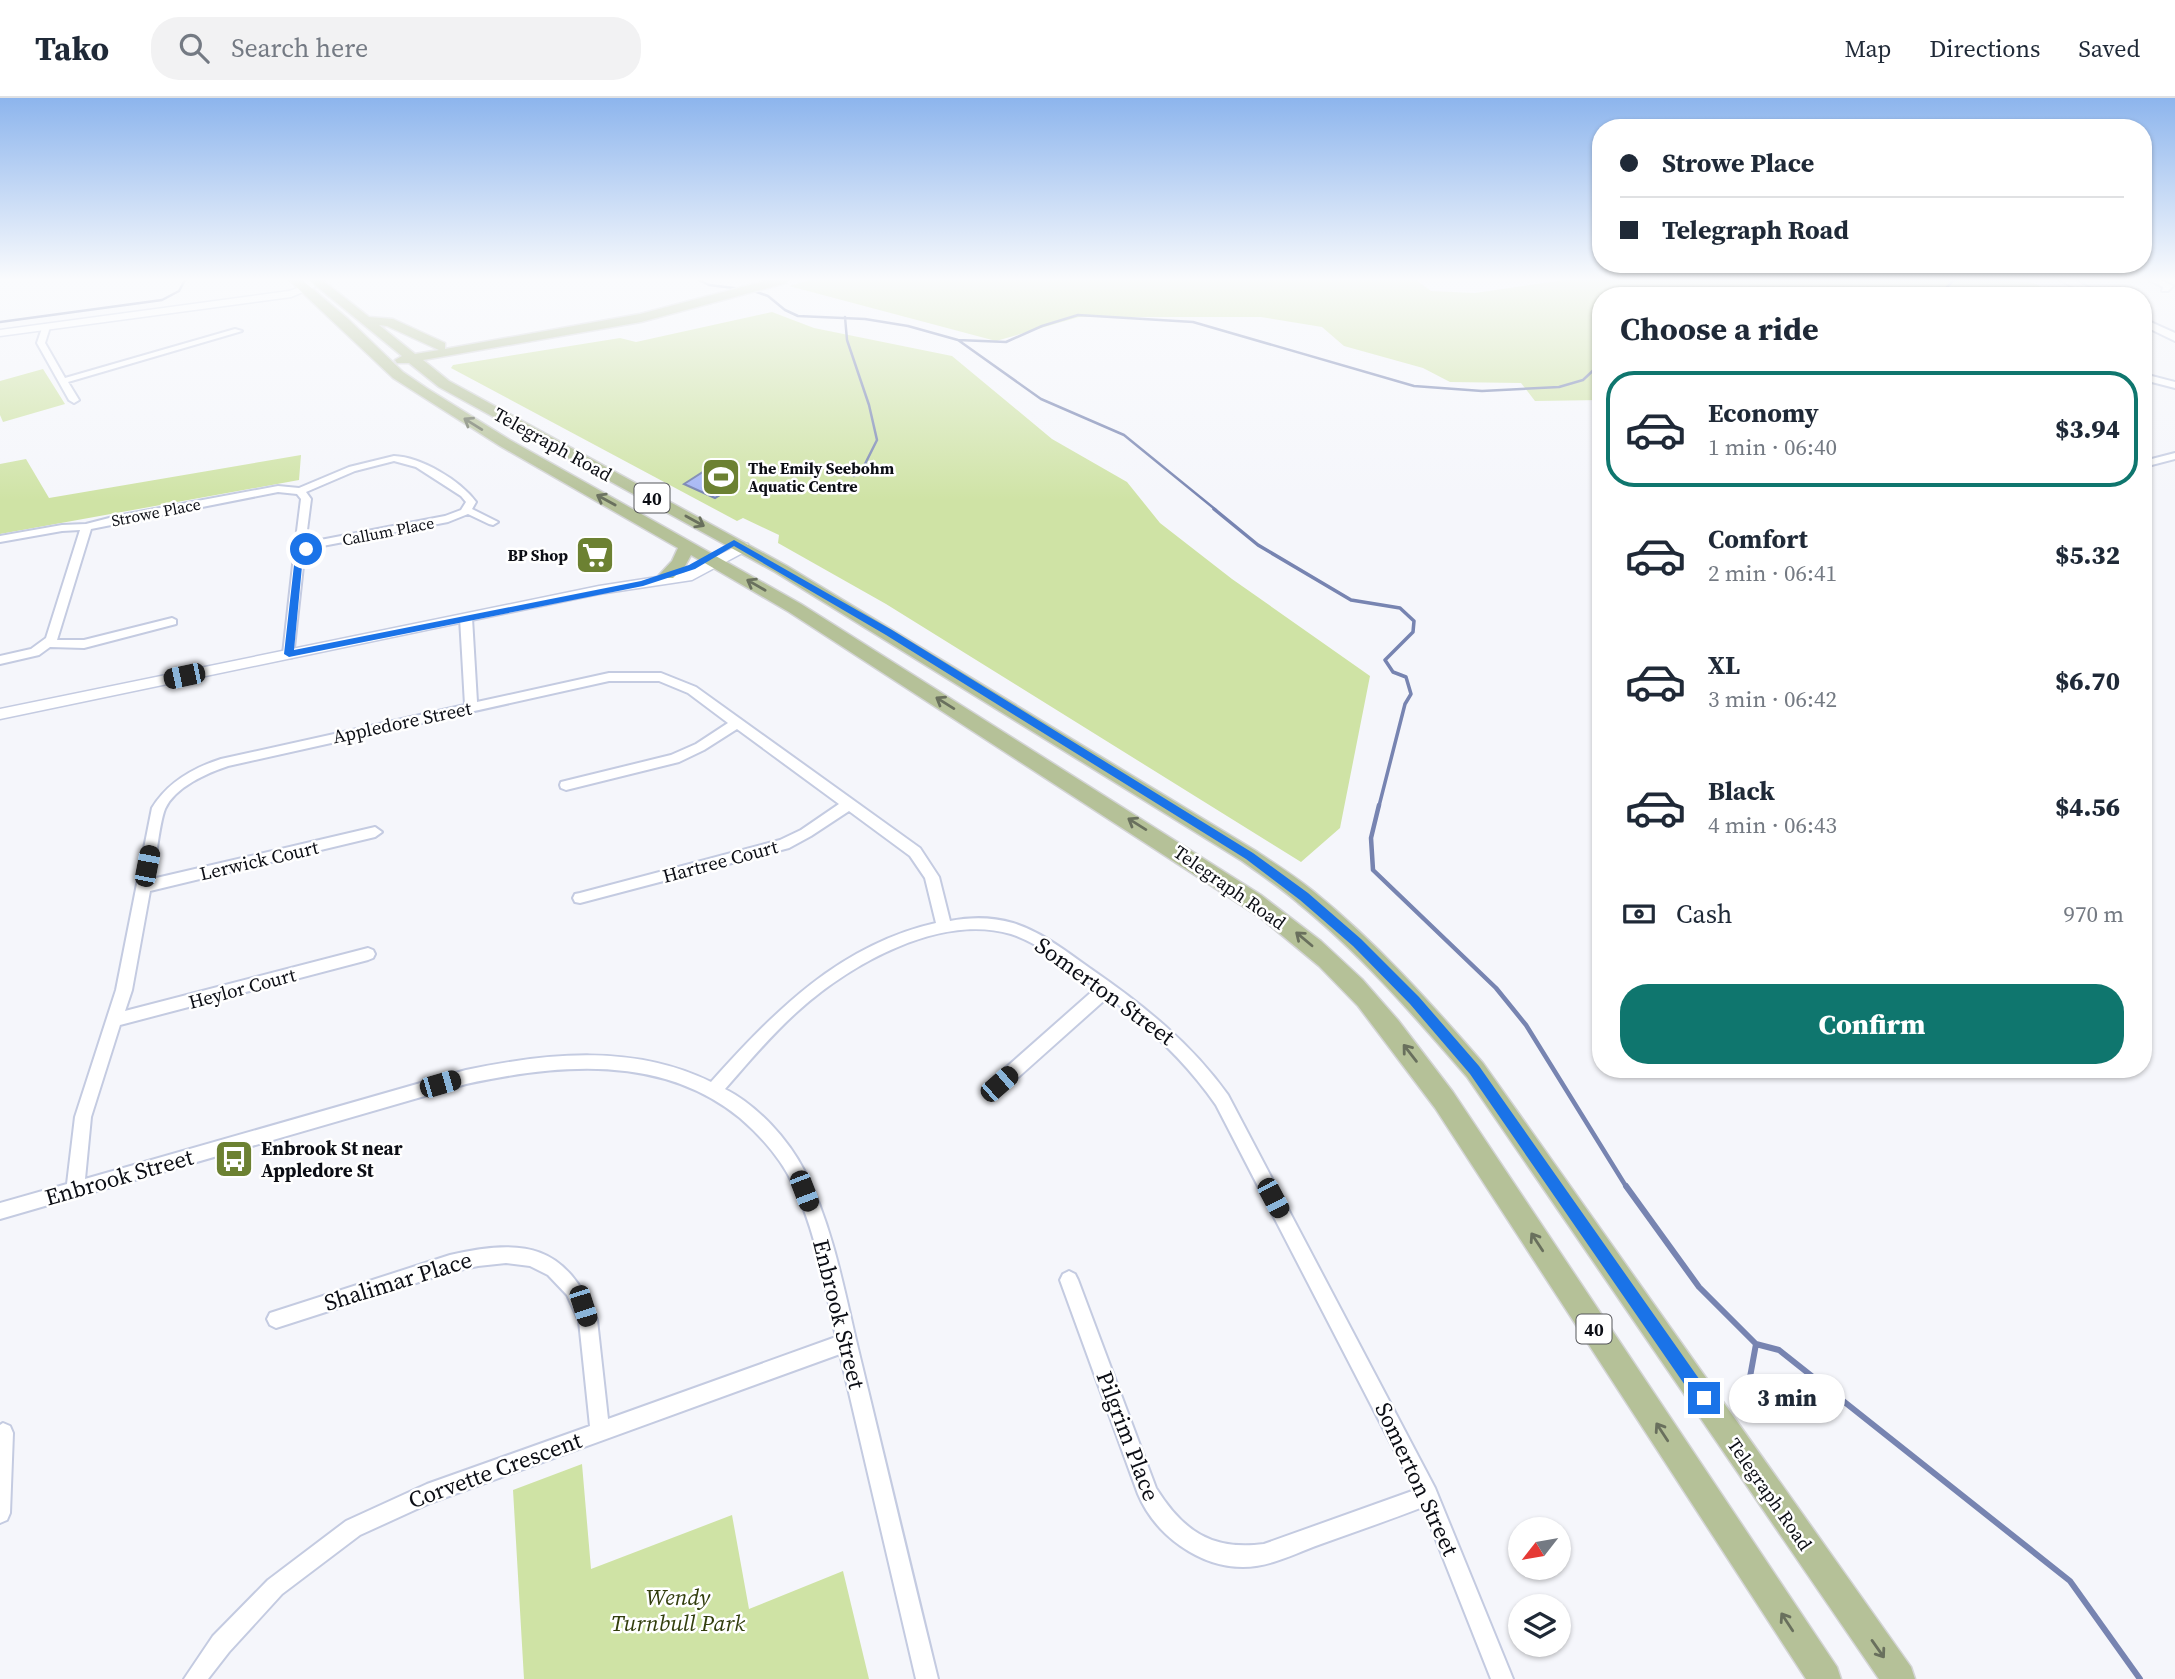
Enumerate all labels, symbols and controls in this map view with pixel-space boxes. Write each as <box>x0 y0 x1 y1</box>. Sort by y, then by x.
search box <box>151 17 641 80</box>
text: Tako <box>35 26 109 71</box>
icon: search <box>175 29 213 67</box>
text: Search here <box>231 30 368 66</box>
text: Map <box>1844 32 1891 65</box>
text: Directions <box>1929 32 2040 65</box>
text: Saved <box>2078 32 2140 65</box>
text: Strowe Place <box>1662 145 1814 181</box>
text: Telegraph Road <box>1662 212 1849 248</box>
text: Choose a ride <box>1620 307 1819 351</box>
text: Economy <box>1708 395 1819 431</box>
icon: car <box>1624 398 1687 461</box>
street label: Telegraph Road <box>489 401 617 487</box>
text: $3.94 <box>2055 411 2120 447</box>
one-way arrow <box>463 416 483 430</box>
text: 1 min · 06:40 <box>1708 431 1837 463</box>
sports icon: The Emily Seebohm Aquatic Centre <box>700 456 742 498</box>
place label: The Emily Seebohm Aquatic Centre <box>748 457 895 497</box>
road number: 40 <box>634 484 670 512</box>
street label: Strowe Place <box>109 493 203 531</box>
one-way arrow <box>596 493 617 506</box>
street label: Callum Place <box>340 511 436 551</box>
one-way arrow <box>684 515 705 528</box>
text: Comfort <box>1708 521 1808 557</box>
icon: car <box>1624 524 1687 587</box>
route start <box>290 533 322 565</box>
supermarket icon: BP Shop <box>574 534 616 576</box>
text: $5.32 <box>2055 537 2120 573</box>
place label: BP Shop <box>507 544 568 566</box>
text: 2 min · 06:41 <box>1708 557 1837 589</box>
one-way arrow <box>747 578 767 592</box>
text: XL <box>1708 647 1740 683</box>
icon: car <box>1624 650 1687 713</box>
car <box>162 661 207 691</box>
text: $6.70 <box>2055 663 2120 699</box>
text: 3 min · 06:42 <box>1708 683 1837 715</box>
street label: Appledore Street <box>330 694 475 749</box>
one-way arrow <box>935 695 955 709</box>
text: Black <box>1708 773 1775 809</box>
icon: car <box>1624 776 1687 839</box>
text: $4.56 <box>2055 789 2120 825</box>
text: 4 min · 06:43 <box>1708 809 1837 841</box>
one-way arrow <box>1127 817 1147 831</box>
street label: Hartree Court <box>660 833 781 889</box>
street label: Lerwick Court <box>197 834 322 886</box>
street label: Telegraph Road <box>1169 839 1292 936</box>
car <box>133 843 162 889</box>
icon: cash <box>1620 895 1658 933</box>
text: Cash <box>1676 896 1732 932</box>
text: 970 m <box>2063 898 2124 930</box>
street label: Somerton Street <box>1028 929 1182 1053</box>
one-way arrow <box>1295 932 1313 947</box>
street label: Heylor Court <box>186 961 299 1015</box>
button: Confirm <box>1620 984 2124 1064</box>
one-way arrow <box>1403 1045 1418 1063</box>
car <box>977 1062 1022 1106</box>
car <box>417 1068 464 1100</box>
place label: Enbrook St near Appledore St <box>261 1135 403 1183</box>
bus stop icon: Enbrook St near Appledore St <box>213 1138 255 1180</box>
street label: Enbrook Street <box>41 1140 197 1213</box>
car <box>787 1168 822 1214</box>
car <box>1254 1175 1293 1221</box>
one-way arrow <box>1530 1233 1544 1252</box>
street label: Enbrook Street <box>805 1236 873 1393</box>
street label: Shalimar Place <box>320 1243 476 1319</box>
car <box>567 1283 600 1329</box>
road number: 40 <box>1576 1314 1612 1344</box>
street label: Pilgrim Place <box>1089 1366 1167 1506</box>
callout: 3 min <box>1728 1374 1844 1422</box>
route end <box>1688 1382 1720 1414</box>
text: 3 min <box>1757 1382 1817 1414</box>
street label: Somerton Street <box>1367 1397 1467 1561</box>
one-way arrow <box>1654 1423 1668 1443</box>
street label: Corvette Crescent <box>404 1424 587 1516</box>
street label: Telegraph Road <box>1722 1433 1819 1556</box>
north arrow <box>1508 1517 1572 1580</box>
map controls <box>1508 1517 1571 1657</box>
park label: Wendy Turnbull Park <box>611 1581 745 1639</box>
button: layers <box>1508 1594 1571 1657</box>
one-way arrow <box>1780 1613 1795 1632</box>
one-way arrow <box>1871 1639 1885 1658</box>

